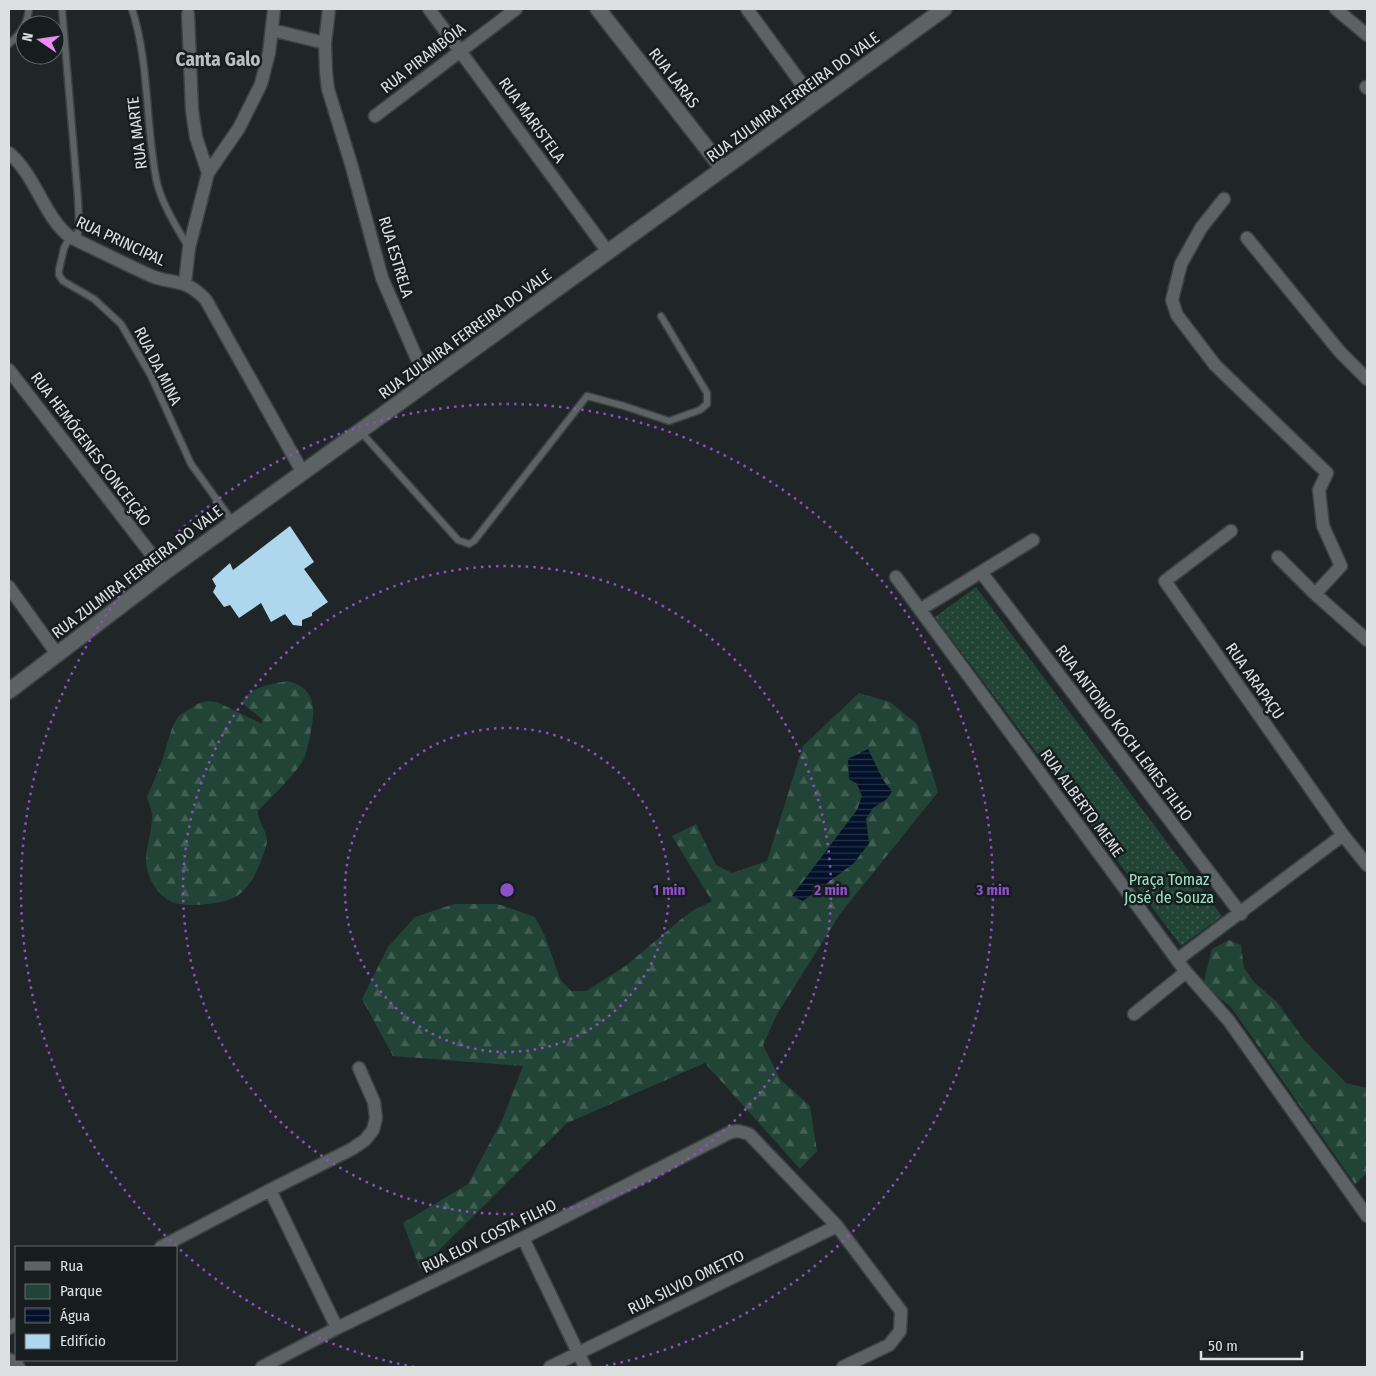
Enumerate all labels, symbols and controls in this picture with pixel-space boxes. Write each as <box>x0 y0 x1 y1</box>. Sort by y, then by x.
north arrow <box>15 15 65 65</box>
street label: RUA PIRAMBÓIA <box>377 19 470 97</box>
street label: RUA ZULMIRA FERREIRA DO VALE <box>703 28 883 166</box>
text: N <box>19 31 37 43</box>
street label: RUA LARAS <box>645 44 703 112</box>
district label: Canta Galo <box>176 48 260 71</box>
street label: RUA MARISTELA <box>495 74 570 167</box>
street label: RUA MARTE <box>123 96 151 170</box>
street label: RUA PRINCIPAL <box>73 212 169 270</box>
street label: RUA ESTRELA <box>375 214 418 301</box>
street label: RUA ZULMIRA FERREIRA DO VALE <box>375 265 555 403</box>
street label: RUA DA MINA <box>130 324 186 409</box>
street label: RUA HEMÓGENES CONCEIÇÃO <box>26 368 155 530</box>
street label: RUA ZULMIRA FERREIRA DO VALE <box>48 502 226 642</box>
street label: RUA ARAPAÇU <box>1221 639 1288 723</box>
street label: RUA ANTONIO KOCH LEMES FILHO <box>1052 641 1196 825</box>
street label: RUA ALBERTO MEME <box>1037 745 1127 861</box>
park label: Praça Tomaz José de Souza <box>1124 870 1214 907</box>
centre of rings <box>498 881 516 899</box>
text: 1 min <box>653 881 685 899</box>
text: 2 min <box>813 881 848 899</box>
text: 3 min <box>975 881 1010 899</box>
street label: RUA ELOY COSTA FILHO <box>419 1195 559 1277</box>
legend <box>15 1246 178 1361</box>
street label: RUA SILVIO OMETTO <box>625 1246 747 1318</box>
text: Rua <box>60 1257 83 1275</box>
text: Parque <box>60 1282 103 1300</box>
text: Água <box>60 1307 90 1325</box>
scale bar <box>1201 1328 1302 1360</box>
text: Edifício <box>60 1332 106 1350</box>
text: 50 m <box>1208 1337 1238 1355</box>

